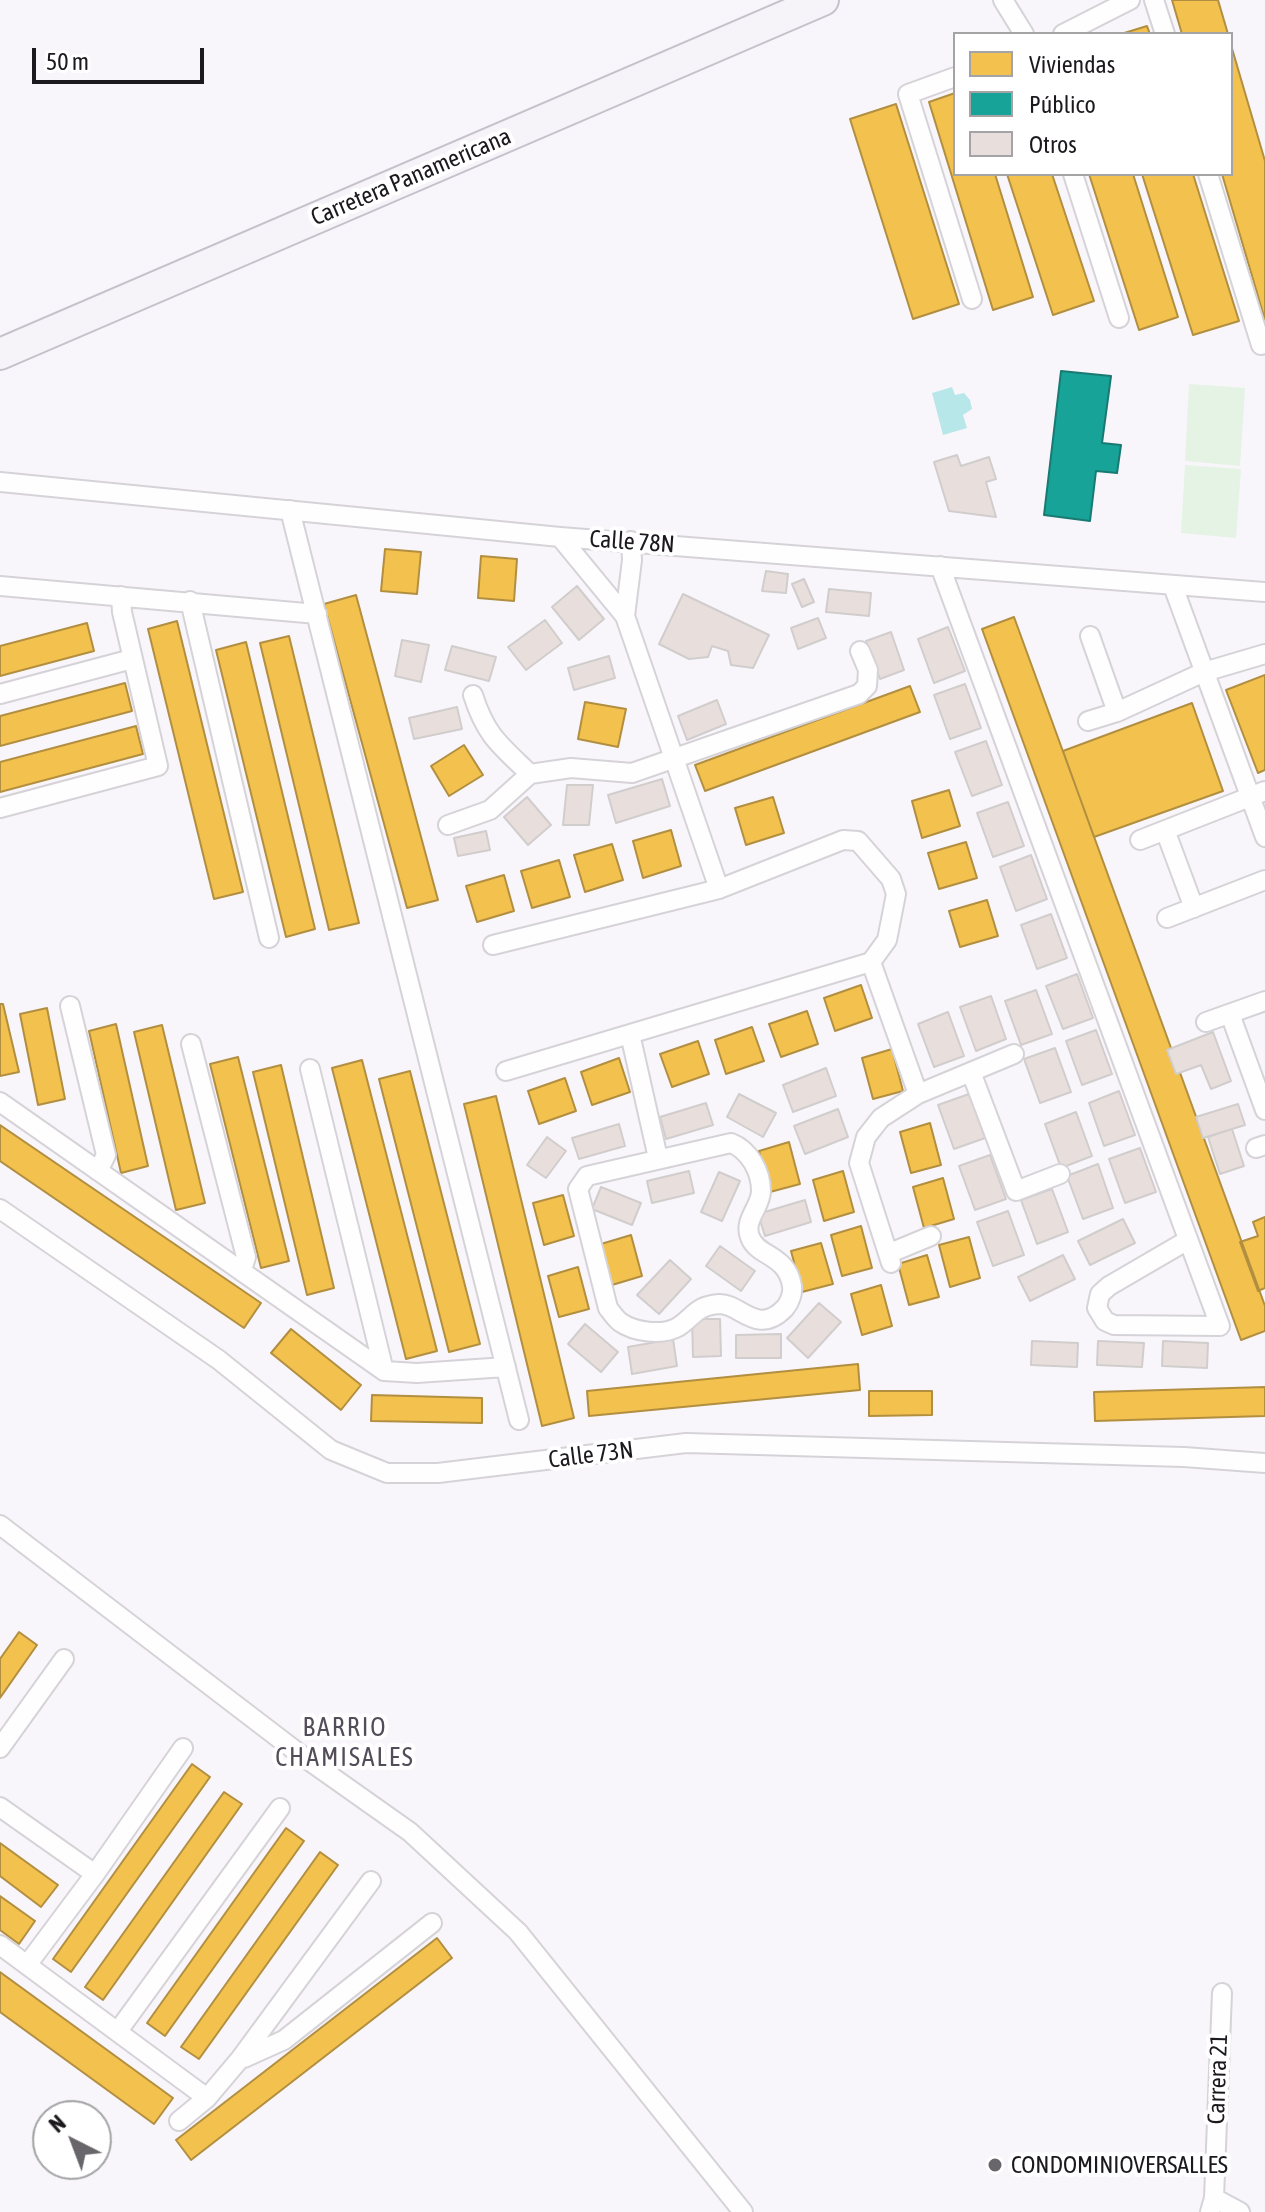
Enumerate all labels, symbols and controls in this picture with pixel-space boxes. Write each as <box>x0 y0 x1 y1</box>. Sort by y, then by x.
scale bar <box>36 32 208 82</box>
legend <box>953 32 1233 176</box>
text: 50 m <box>46 48 89 75</box>
text: Viviendas <box>1029 51 1115 78</box>
text: Público <box>1029 91 1096 118</box>
street label: Carretera Panamericana <box>307 122 515 232</box>
text: Otros <box>1029 131 1077 158</box>
street label: Calle 78N <box>588 525 676 559</box>
street label: Calle 73N <box>547 1436 635 1474</box>
district label: BARRIO CHAMISALES <box>275 1712 415 1774</box>
street label: Carrera 21 <box>1202 2033 1234 2125</box>
north arrow <box>32 2100 112 2180</box>
text: N <box>44 2110 71 2138</box>
place label: CONDOMINIOVERSALLES <box>1011 2151 1228 2179</box>
marker: CONDOMINIOVERSALLES <box>986 2156 1004 2174</box>

